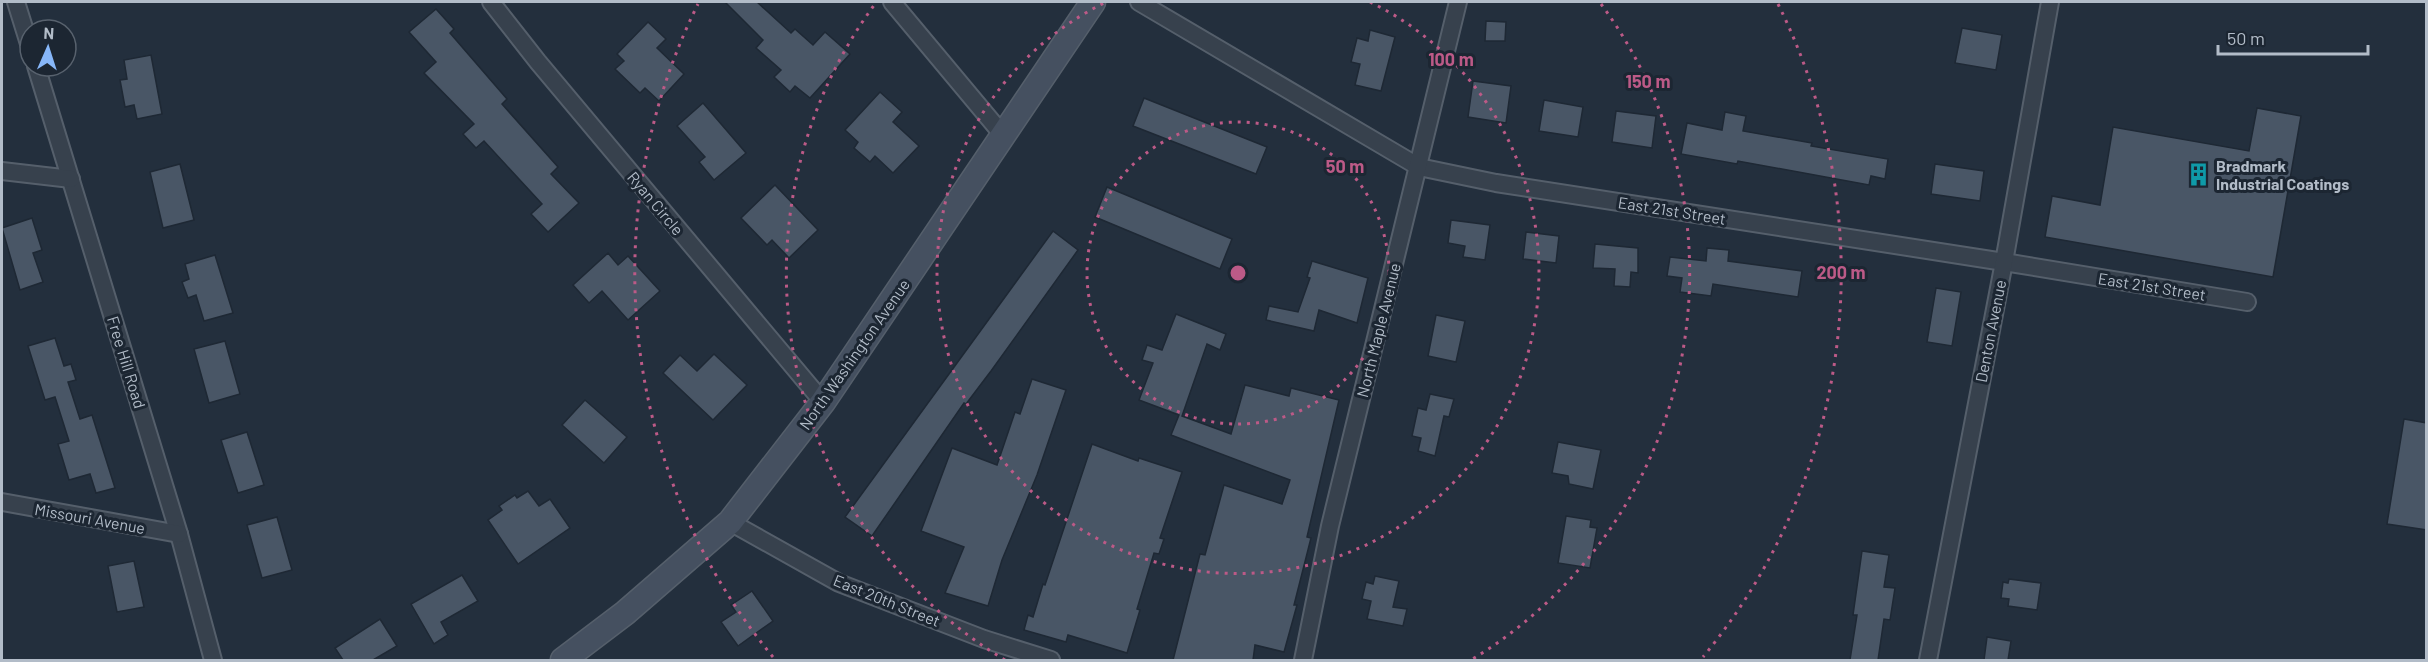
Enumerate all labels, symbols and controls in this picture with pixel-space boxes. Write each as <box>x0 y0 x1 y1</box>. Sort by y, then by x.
north arrow <box>18 18 78 78</box>
scale bar <box>2218 18 2368 56</box>
text: N <box>43 23 55 42</box>
text: 50 m <box>2227 27 2265 49</box>
text: 100 m <box>1428 48 1474 70</box>
text: 150 m <box>1626 70 1670 92</box>
text: 50 m <box>1326 155 1364 177</box>
place label: Bradmark Industrial Coatings <box>2216 156 2349 193</box>
building icon: Bradmark Industrial Coatings <box>2185 161 2211 187</box>
street label: Ryan Circle <box>624 167 688 239</box>
street label: East 21st Street <box>1617 192 1727 228</box>
street label: North Maple Avenue <box>1352 261 1404 399</box>
text: 200 m <box>1816 261 1866 283</box>
centre of rings <box>1228 263 1248 283</box>
street label: East 21st Street <box>2097 268 2207 304</box>
street label: North Washington Avenue <box>795 275 913 433</box>
street label: Denton Avenue <box>1971 278 2009 384</box>
street label: Free Hill Road <box>104 314 150 410</box>
street label: Missouri Avenue <box>33 499 147 537</box>
street label: East 20th Street <box>831 570 943 630</box>

